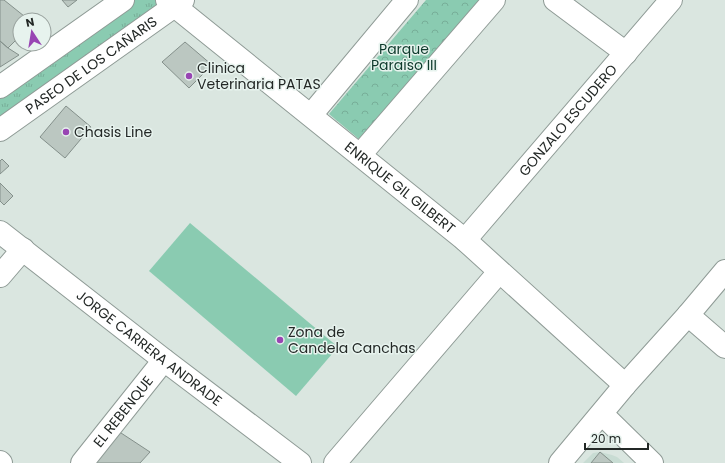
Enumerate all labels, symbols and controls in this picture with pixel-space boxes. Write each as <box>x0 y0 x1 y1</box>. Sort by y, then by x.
street label: PASEO DE LOS CAÑARIS <box>21 11 161 119</box>
north arrow <box>12 12 52 52</box>
text: N <box>24 14 36 31</box>
park label: Parque Paraiso III <box>371 39 437 75</box>
place label: Clinica Veterinaria PATAS <box>197 58 321 94</box>
street label: GONZALO ESCUDERO <box>514 60 622 180</box>
marker: Clinica Veterinaria PATAS <box>184 71 194 81</box>
place label: Chasis Line <box>74 122 152 142</box>
marker: Chasis Line <box>61 127 71 137</box>
street label: ENRIQUE GIL GILBERT <box>340 137 460 239</box>
street label: JORGE CARRERA ANDRADE <box>72 285 226 411</box>
place label: Zona de Candela Canchas <box>288 322 415 358</box>
marker: Zona de Candela Canchas <box>275 335 285 345</box>
street label: EL REBENQUE <box>88 371 158 451</box>
scale bar <box>585 425 648 451</box>
text: 20 m <box>591 430 621 447</box>

